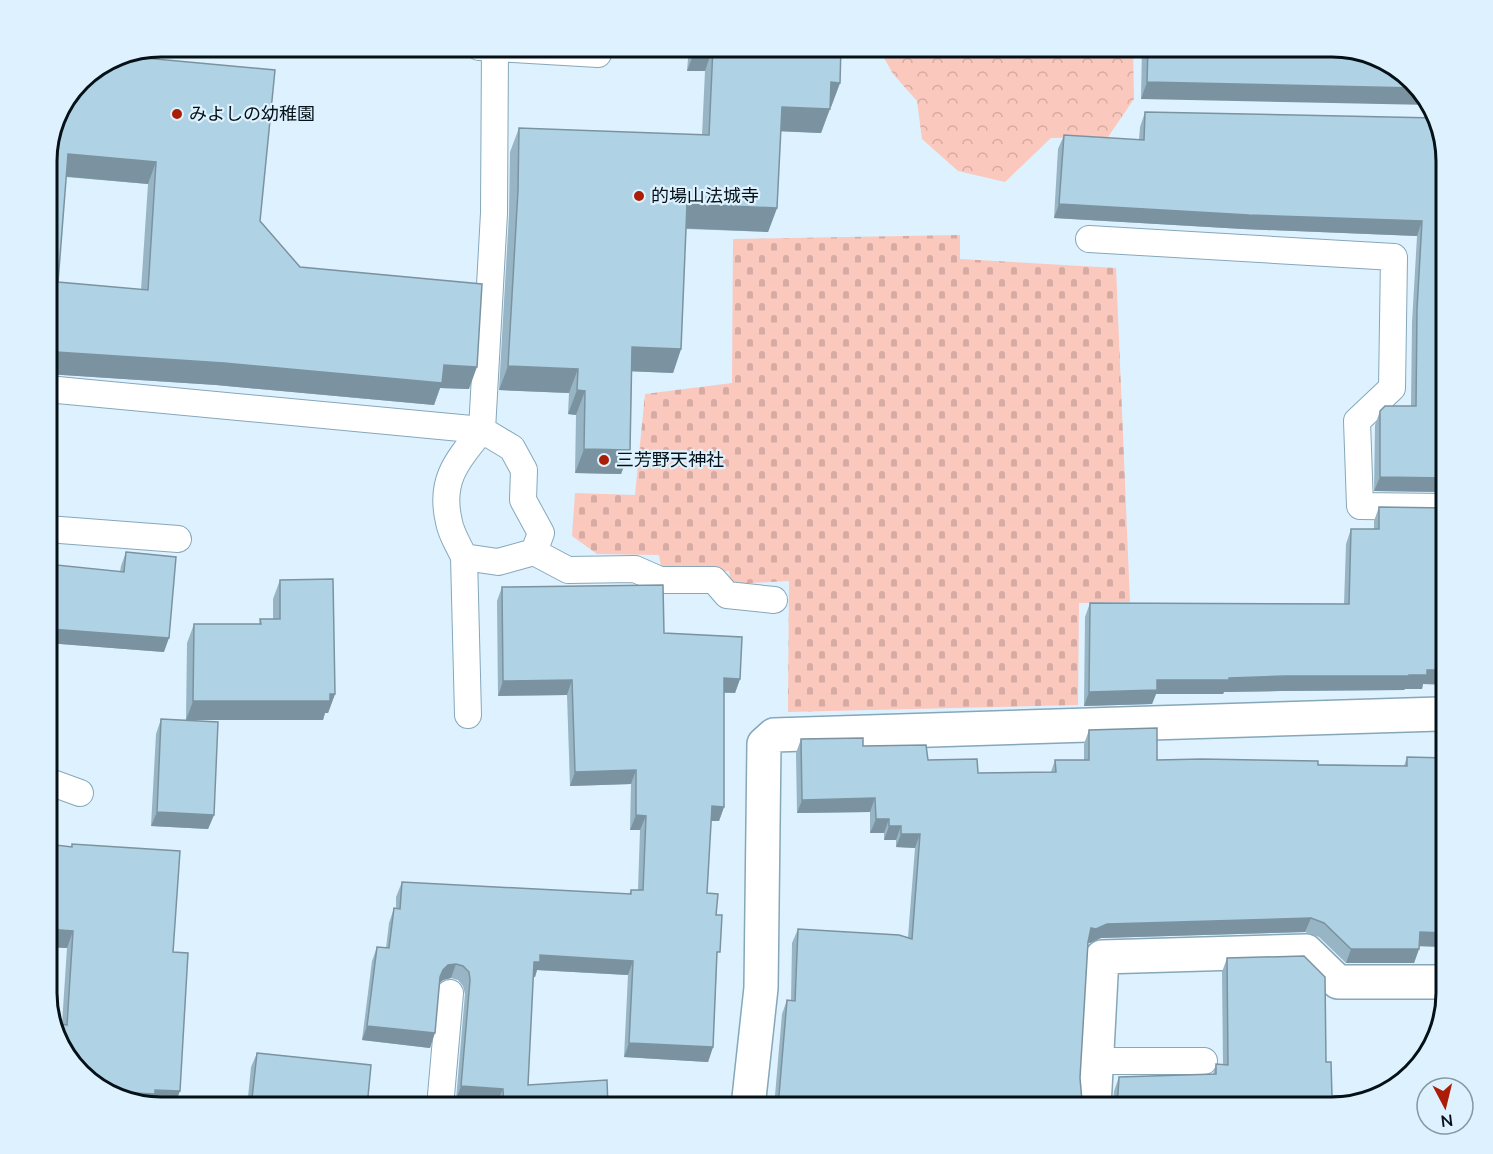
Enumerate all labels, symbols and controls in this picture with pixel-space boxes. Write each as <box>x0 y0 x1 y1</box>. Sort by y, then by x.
place label: みよしの幼稚園 <box>189 102 315 124</box>
marker: みよしの幼稚園 <box>170 107 184 121</box>
place label: 的場山法城寺 <box>651 184 759 206</box>
marker: 的場山法城寺 <box>632 189 646 203</box>
place label: 三芳野天神社 <box>616 448 724 470</box>
marker: 三芳野天神社 <box>597 453 611 467</box>
north arrow <box>1415 1076 1475 1136</box>
text: N <box>1440 1111 1454 1132</box>

